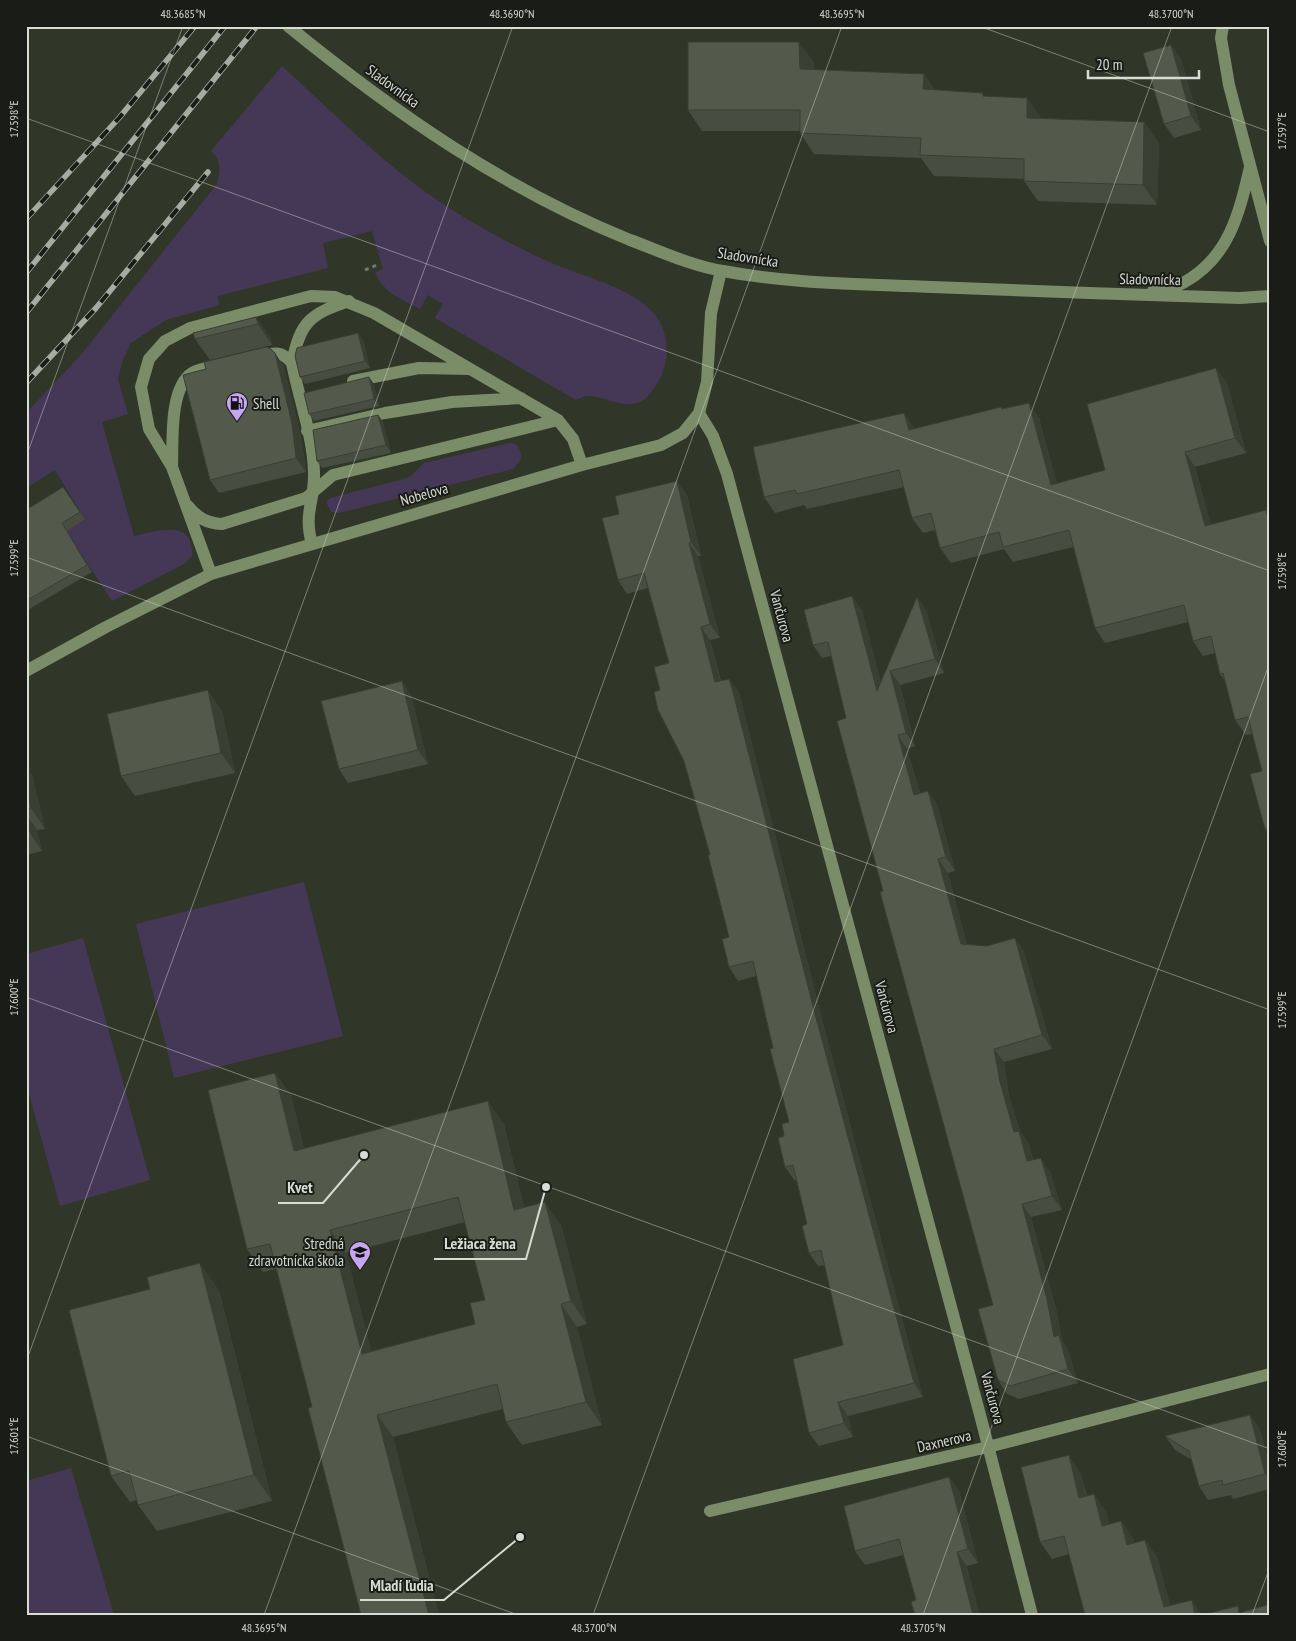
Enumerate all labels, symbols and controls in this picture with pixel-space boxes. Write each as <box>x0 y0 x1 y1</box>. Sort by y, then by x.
text: 48.3685°N <box>160 6 206 21</box>
text: 48.3690°N <box>489 6 535 21</box>
text: 48.3695°N <box>819 6 865 21</box>
text: 48.3700°N <box>1148 6 1194 21</box>
scale bar <box>1088 48 1200 80</box>
text: 20 m <box>1096 55 1122 74</box>
street label: Sladovnícka <box>363 60 423 112</box>
text: 17.598°E <box>6 100 21 138</box>
text: 17.597°E <box>1274 112 1289 150</box>
street label: Sladovnícka <box>716 243 780 271</box>
street label: Sladovnícka <box>1119 269 1181 289</box>
fuel station icon: Shell <box>225 391 249 422</box>
place label: Shell <box>253 394 280 413</box>
street label: Nobelova <box>398 478 450 510</box>
text: 17.599°E <box>6 539 21 577</box>
text: 17.598°E <box>1274 552 1289 590</box>
street label: Vančurova <box>766 587 798 644</box>
text: 17.600°E <box>6 978 21 1016</box>
street label: Vančurova <box>871 978 903 1035</box>
text: 17.599°E <box>1274 991 1289 1029</box>
callout: Kvet <box>278 1172 323 1203</box>
text: Kvet <box>287 1177 313 1197</box>
callout: Ležiaca žena <box>434 1228 526 1259</box>
text: Ležiaca žena <box>444 1233 516 1253</box>
place label: Stredná zdravotnícka škola <box>249 1234 344 1270</box>
school or university icon: Stredná zdravotnícka škola <box>348 1240 372 1271</box>
street label: Vančurova <box>977 1369 1009 1426</box>
text: 17.601°E <box>6 1417 21 1455</box>
street label: Daxnerova <box>915 1426 973 1456</box>
text: 17.600°E <box>1274 1430 1289 1468</box>
callout: Mladí ľudia <box>360 1569 444 1600</box>
text: Mladí ľudia <box>370 1575 434 1595</box>
text: 48.3695°N <box>241 1620 287 1635</box>
text: 48.3700°N <box>571 1620 617 1635</box>
text: 48.3705°N <box>900 1620 946 1635</box>

